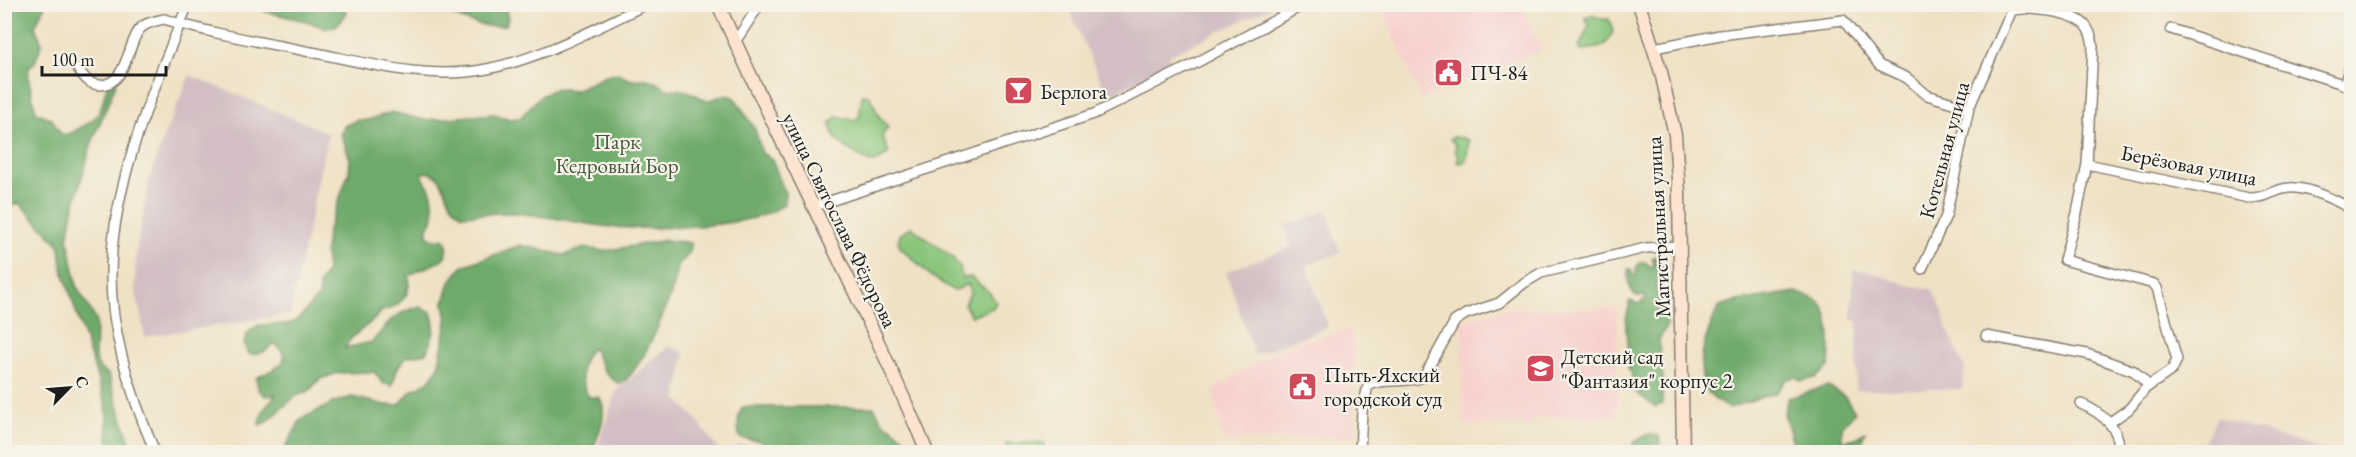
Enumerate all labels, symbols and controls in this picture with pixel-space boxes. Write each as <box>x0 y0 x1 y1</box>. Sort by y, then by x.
scale bar <box>42 39 166 77</box>
text: 100 m <box>51 48 95 71</box>
public building icon: ПЧ-84 <box>1433 56 1465 88</box>
place label: ПЧ-84 <box>1470 59 1528 86</box>
bar icon: Берлога <box>1003 75 1035 107</box>
place label: Берлога <box>1040 78 1108 105</box>
street label: Котельная улица <box>1913 78 1975 222</box>
street label: улица Святослава Фёдорова <box>776 108 904 333</box>
park label: Парк Кедровый Бор <box>555 128 679 179</box>
street label: Магистральная улица <box>1640 135 1676 318</box>
street label: Берёзовая улица <box>2119 139 2260 192</box>
place label: Детский сад "Фантазия" корпус 2 <box>1561 343 1733 394</box>
school or university icon: Детский сад "Фантазия" корпус 2 <box>1524 352 1556 384</box>
north arrow <box>39 358 99 418</box>
place label: Пыть-Яхский городской суд <box>1324 361 1442 412</box>
public building icon: Пыть-Яхский городской суд <box>1287 370 1319 402</box>
text: С <box>70 372 94 391</box>

